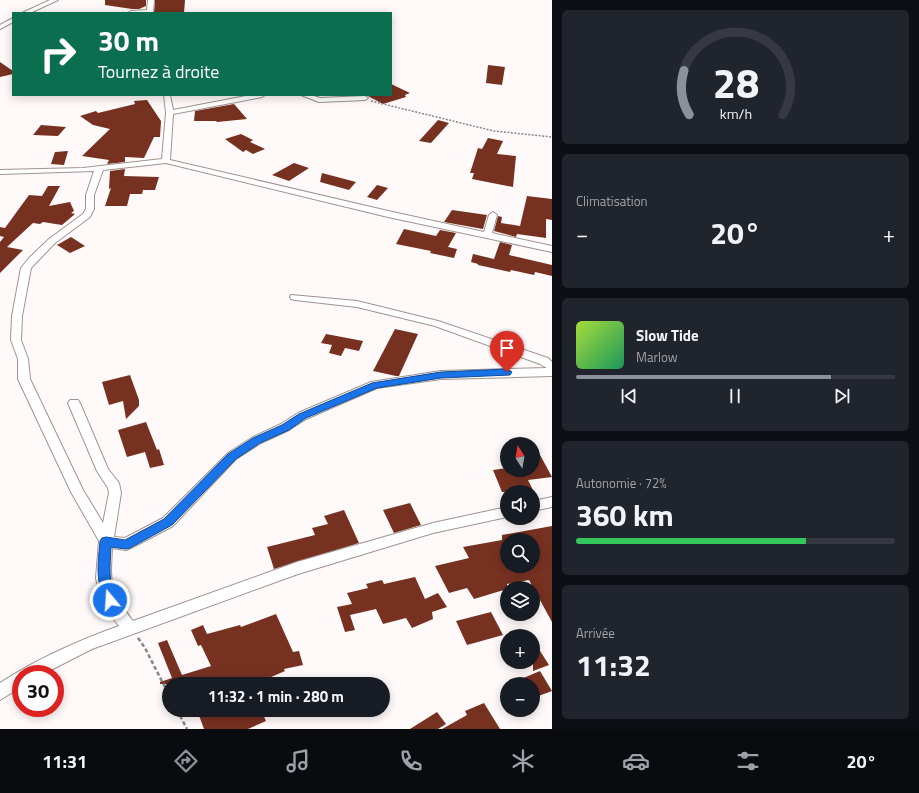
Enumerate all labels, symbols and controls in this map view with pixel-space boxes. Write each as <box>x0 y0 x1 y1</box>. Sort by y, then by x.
text: 30 m <box>98 19 159 62</box>
icon: right <box>32 28 84 80</box>
text: 28 <box>712 51 759 114</box>
text: Tournez à droite <box>98 58 219 85</box>
text: km/h <box>719 102 752 124</box>
text: Climatisation <box>576 191 648 211</box>
text: 20° <box>710 210 761 256</box>
text: − <box>576 217 588 251</box>
text: + <box>883 217 895 251</box>
text: Slow Tide <box>636 324 699 347</box>
pin <box>490 331 524 372</box>
icon: arrive <box>496 337 518 359</box>
text: Marlow <box>636 347 678 367</box>
icon: previous <box>618 385 640 407</box>
icon: pause <box>724 385 746 407</box>
icon: next <box>831 385 853 407</box>
north arrow <box>500 437 540 477</box>
map controls <box>500 437 540 717</box>
text: Autonomie · 72% <box>576 473 667 493</box>
button: sound <box>500 485 540 525</box>
text: 360 km <box>576 492 674 538</box>
button: search <box>500 533 540 573</box>
position arrow <box>89 579 131 621</box>
button: layers <box>500 581 540 621</box>
text: Arrivée <box>576 623 615 643</box>
button: + <box>500 629 540 669</box>
text: 11:32 <box>576 642 651 688</box>
speed limit sign: 30 <box>12 665 64 717</box>
button: − <box>500 677 540 717</box>
text: 11:32 · 1 min · 280 m <box>208 685 344 708</box>
icon: directions <box>172 747 200 775</box>
icon: music <box>284 747 312 775</box>
icon: phone <box>397 747 425 775</box>
icon: climate <box>509 747 537 775</box>
icon: car <box>622 747 650 775</box>
icon: filters <box>734 747 762 775</box>
text: 11:31 <box>42 748 87 775</box>
text: 20° <box>846 748 877 775</box>

